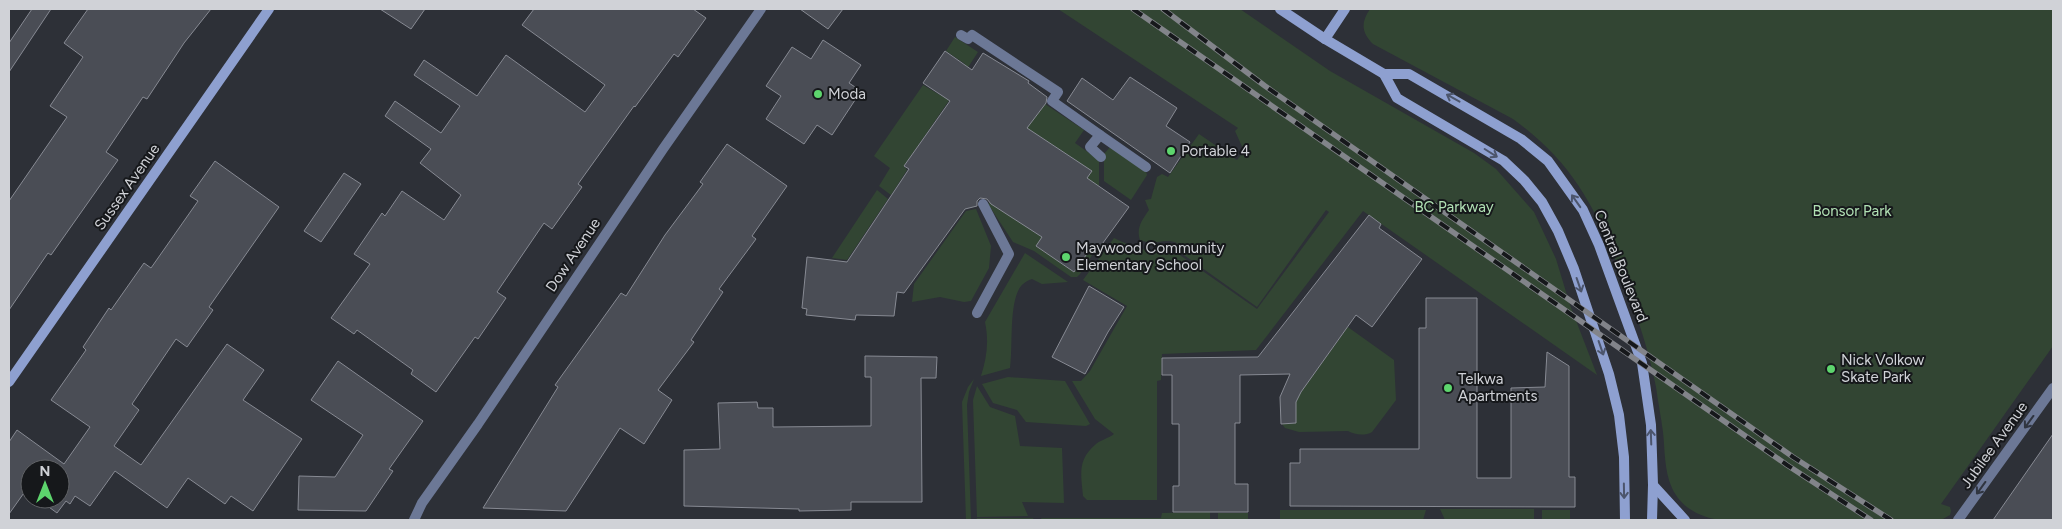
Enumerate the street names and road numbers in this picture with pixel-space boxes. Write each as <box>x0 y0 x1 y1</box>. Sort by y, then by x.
street label: Sussex Avenue <box>91 140 163 234</box>
street label: Central Boulevard <box>1590 207 1652 325</box>
street label: Dow Avenue <box>542 215 604 295</box>
street label: Jubilee Avenue <box>1957 398 2031 492</box>

